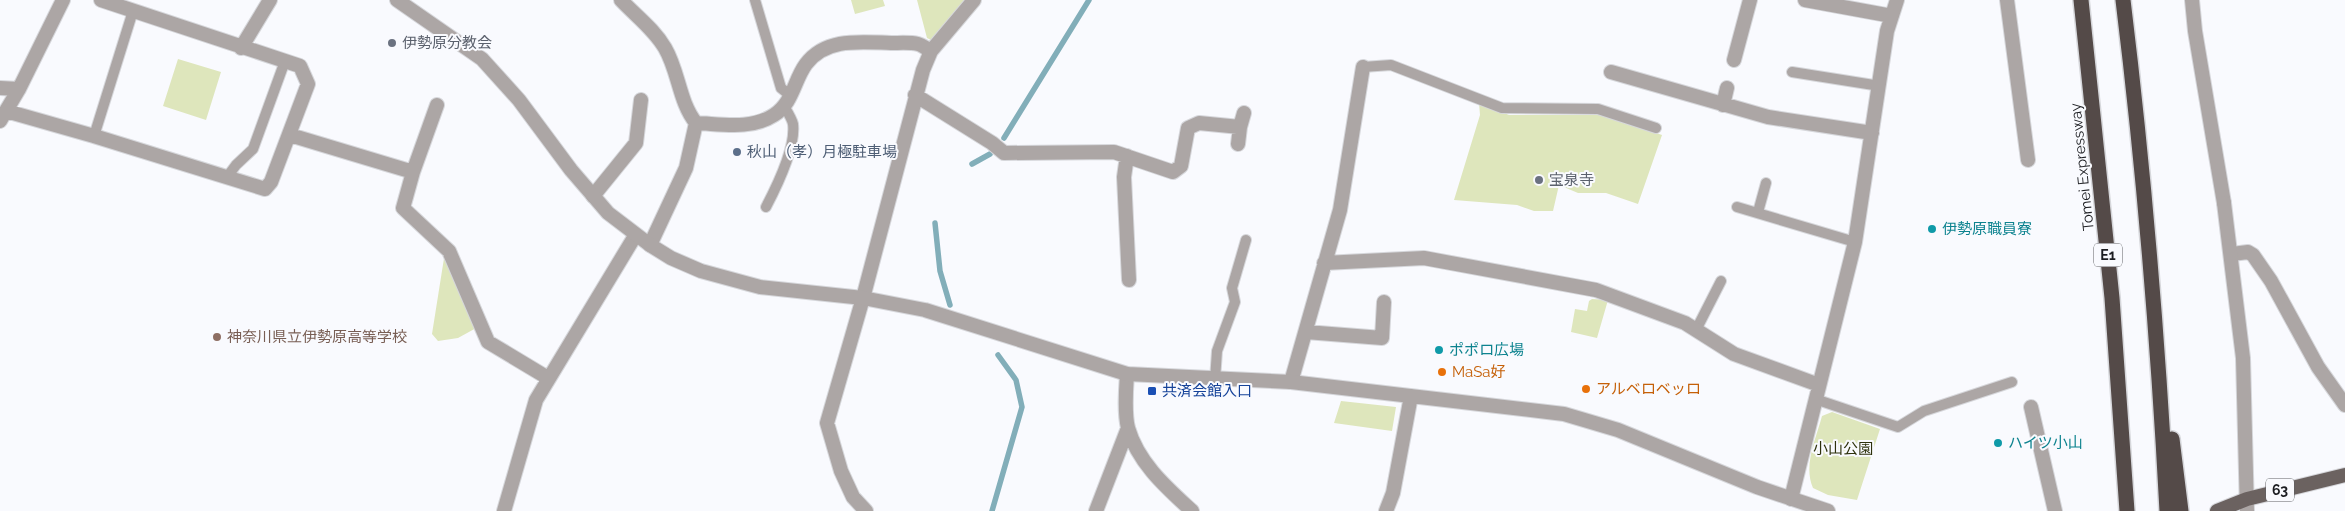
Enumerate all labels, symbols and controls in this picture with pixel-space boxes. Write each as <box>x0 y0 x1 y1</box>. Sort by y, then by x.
place label: 伊勢原分教会 <box>402 34 492 52</box>
marker: 伊勢原分教会 <box>386 37 398 49</box>
street label: Tomei Expressway <box>2066 102 2098 232</box>
place label: 秋山（孝）月極駐車場 <box>747 143 897 161</box>
marker: 秋山（孝）月極駐車場 <box>731 146 743 158</box>
place label: 宝泉寺 <box>1549 171 1594 189</box>
marker: 宝泉寺 <box>1533 174 1545 186</box>
place label: 伊勢原職員寮 <box>1942 220 2032 238</box>
marker: 伊勢原職員寮 <box>1926 223 1938 235</box>
road number: E1 <box>2094 244 2122 266</box>
place label: 神奈川県立伊勢原高等学校 <box>227 328 407 346</box>
marker: 神奈川県立伊勢原高等学校 <box>211 331 223 343</box>
place label: ポポロ広場 <box>1449 341 1524 359</box>
marker: ポポロ広場 <box>1433 344 1445 356</box>
place label: MaSa好 <box>1452 363 1506 381</box>
marker: MaSa好 <box>1436 366 1448 378</box>
place label: アルベロベッロ <box>1596 380 1701 398</box>
place label: 共済会館入口 <box>1162 382 1252 400</box>
marker: アルベロベッロ <box>1580 383 1592 395</box>
marker: 共済会館入口 <box>1146 385 1158 397</box>
place label: ハイツ小山 <box>2008 434 2083 452</box>
marker: ハイツ小山 <box>1992 437 2004 449</box>
park label: 小山公園 <box>1813 440 1873 458</box>
road number: 63 <box>2266 478 2294 502</box>

